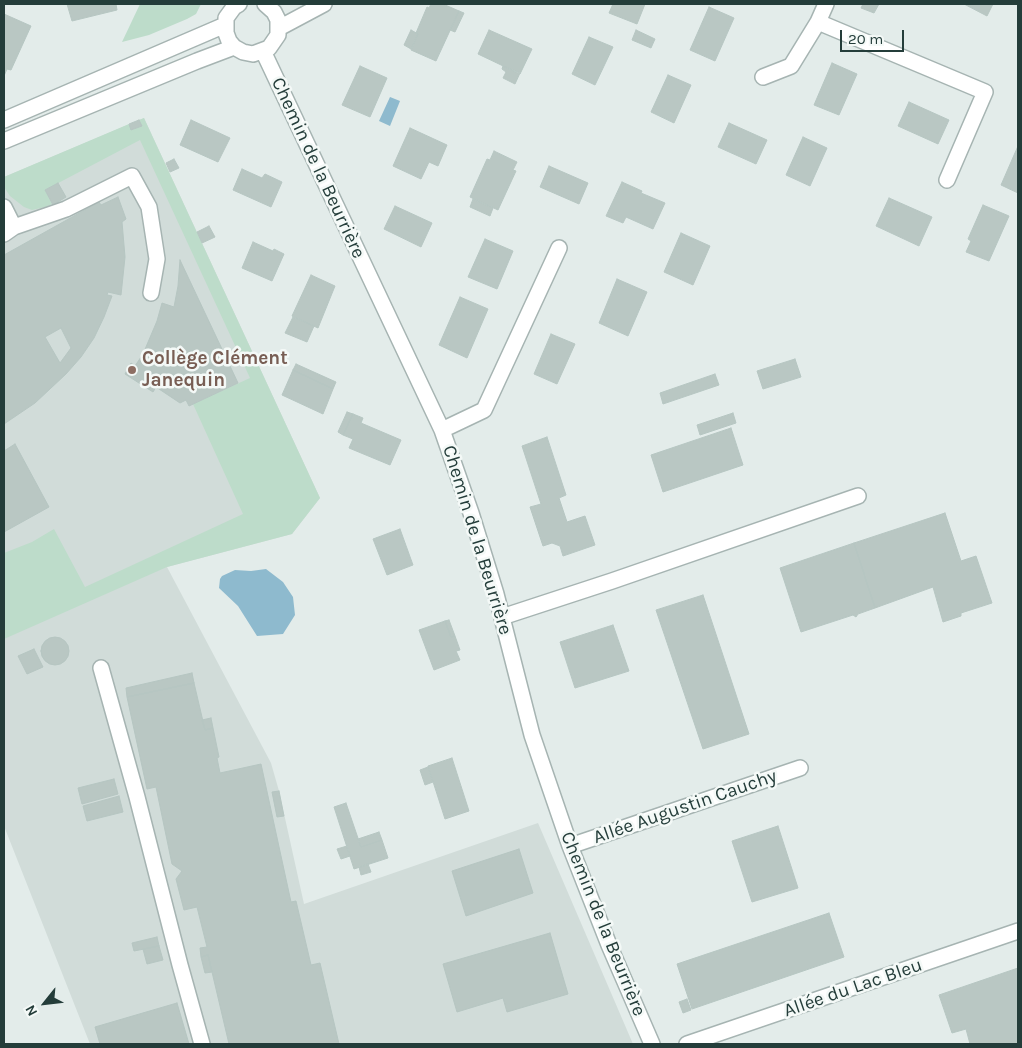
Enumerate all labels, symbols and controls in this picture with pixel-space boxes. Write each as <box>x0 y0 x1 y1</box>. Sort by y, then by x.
scale bar <box>842 20 906 52</box>
text: 20 m <box>848 30 883 48</box>
street label: Chemin de la Beurrière <box>266 74 370 262</box>
place label: Collège Clément Janequin <box>142 348 288 392</box>
marker: Collège Clément Janequin <box>126 364 138 376</box>
street label: Chemin de la Beurrière <box>437 442 517 638</box>
street label: Allée Augustin Cauchy <box>590 765 780 849</box>
street label: Chemin de la Beurrière <box>556 828 650 1020</box>
street label: Allée du Lac Bleu <box>781 954 925 1022</box>
north arrow <box>20 978 70 1028</box>
text: N <box>22 1002 41 1019</box>

